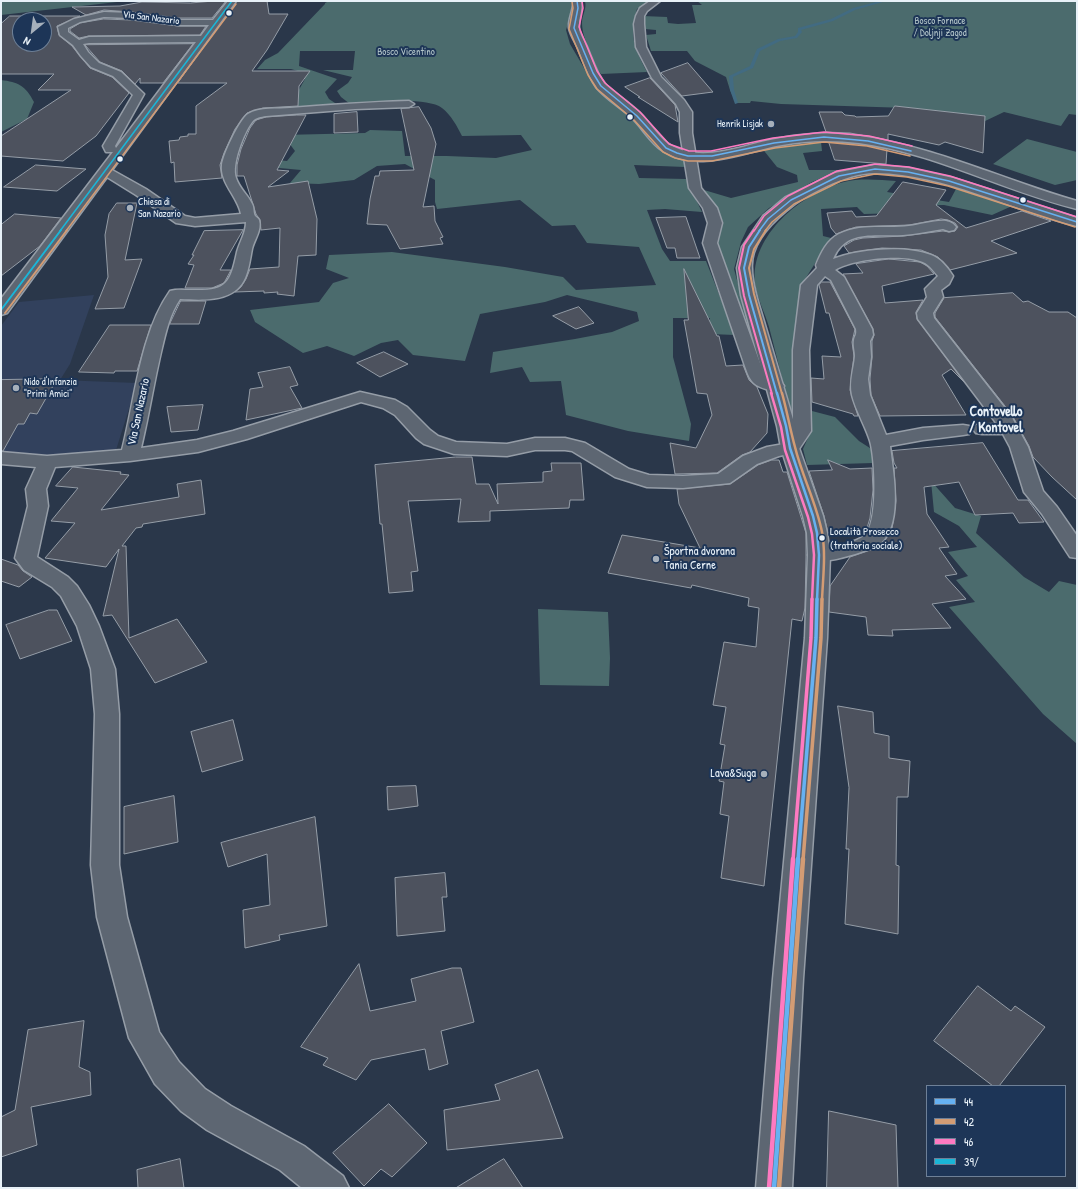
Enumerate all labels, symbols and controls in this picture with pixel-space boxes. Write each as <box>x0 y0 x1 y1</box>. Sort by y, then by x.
unlabelled marker <box>224 8 234 18</box>
street label: Via San Nazario <box>122 9 180 27</box>
north arrow <box>12 12 52 52</box>
park label: Bosco Fornace / Doljnji Zagod <box>913 15 967 38</box>
text: N <box>21 34 33 49</box>
park label: Bosco Vicentino <box>377 46 435 58</box>
unlabelled marker <box>625 112 635 122</box>
place label: Henrik Lisjak <box>717 118 763 130</box>
marker: Henrik Lisjak <box>766 119 776 129</box>
unlabelled marker <box>115 154 125 164</box>
unlabelled marker <box>1018 195 1028 205</box>
place label: Chiesa di San Nazario <box>138 196 181 220</box>
marker: Chiesa di San Nazario <box>125 203 135 213</box>
place label: Nido d'Infanzia "Primi Amici" <box>24 376 77 400</box>
street label: Via San Nazario <box>125 377 153 447</box>
marker: Nido d'Infanzia "Primi Amici" <box>11 383 21 393</box>
district label: Contovello / Kontovel <box>969 404 1023 436</box>
place label: Località Prosecco (trattoria sociale) <box>830 525 903 551</box>
marker: Località Prosecco (trattoria sociale) <box>817 533 827 543</box>
place label: Športna dvorana Tania Cerne <box>664 545 735 573</box>
marker: Športna dvorana Tania Cerne <box>651 554 661 564</box>
place label: Lava&Suga <box>711 767 756 781</box>
marker: Lava&Suga <box>759 769 769 779</box>
legend <box>926 1085 1066 1177</box>
text: 44 <box>964 1093 973 1110</box>
text: 42 <box>964 1113 974 1130</box>
text: 46 <box>964 1133 973 1150</box>
text: 39/ <box>964 1153 979 1170</box>

